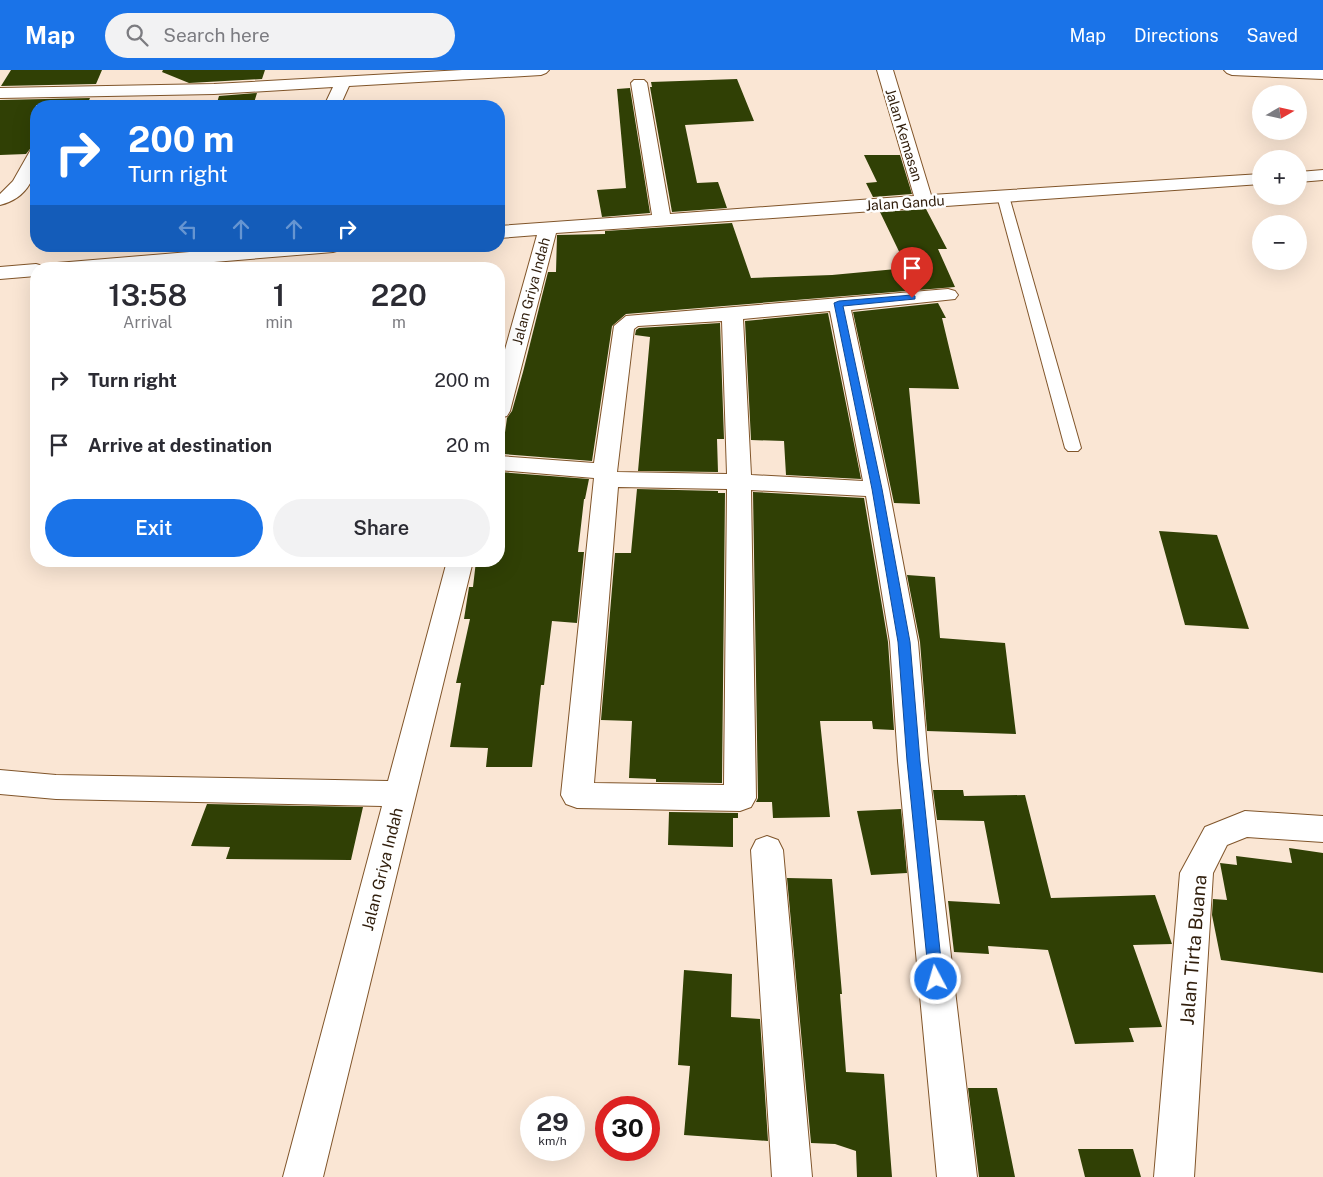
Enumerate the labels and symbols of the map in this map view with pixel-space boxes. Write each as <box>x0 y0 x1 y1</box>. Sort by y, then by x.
north arrow <box>1252 85 1308 140</box>
street label: Jalan Kemasan <box>882 87 926 183</box>
street label: Jalan Gandu <box>865 192 945 214</box>
street label: Jalan Griya Indah <box>509 236 553 346</box>
pin <box>891 247 933 298</box>
street label: Jalan Griya Indah <box>358 806 407 933</box>
street label: Jalan Tirta Buana <box>1175 874 1211 1026</box>
position arrow <box>909 952 961 1004</box>
speed limit sign: 30 <box>595 1096 660 1161</box>

